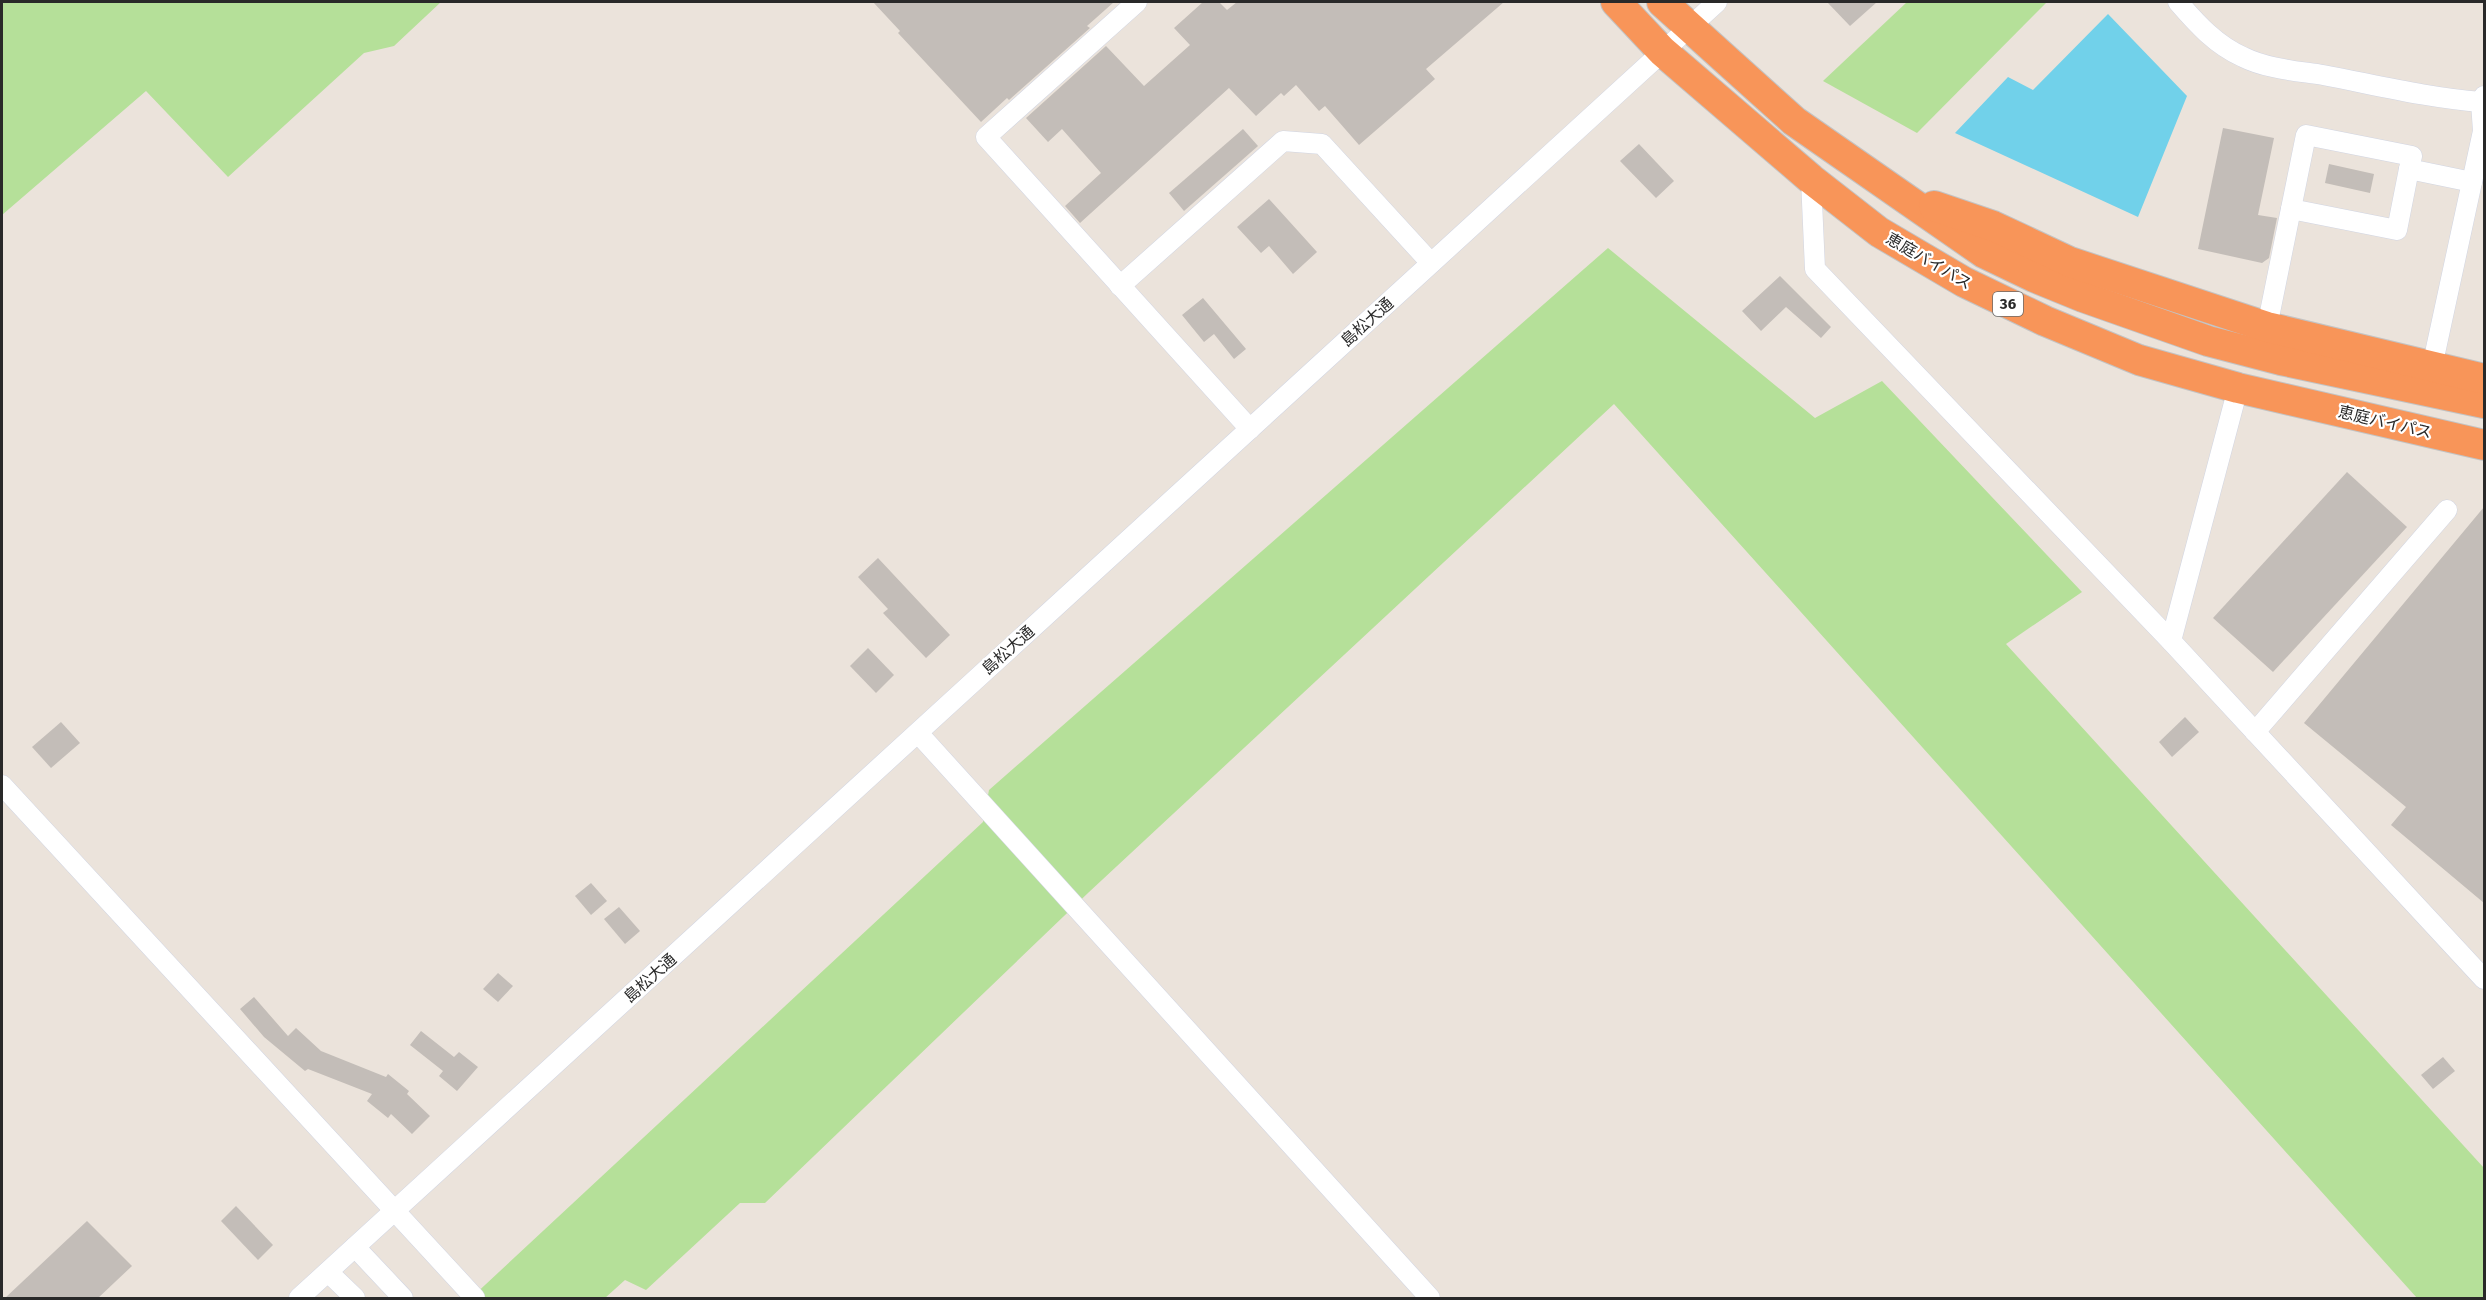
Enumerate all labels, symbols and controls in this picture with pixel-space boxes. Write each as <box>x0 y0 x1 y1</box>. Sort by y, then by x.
street label: 恵庭バイパス <box>1883 229 1975 293</box>
road number: 36 <box>1993 292 2023 316</box>
street label: 島松大通 <box>1337 294 1397 350</box>
street label: 恵庭バイパス <box>2336 402 2434 442</box>
street label: 島松大通 <box>978 622 1038 678</box>
street label: 島松大通 <box>620 950 680 1006</box>

